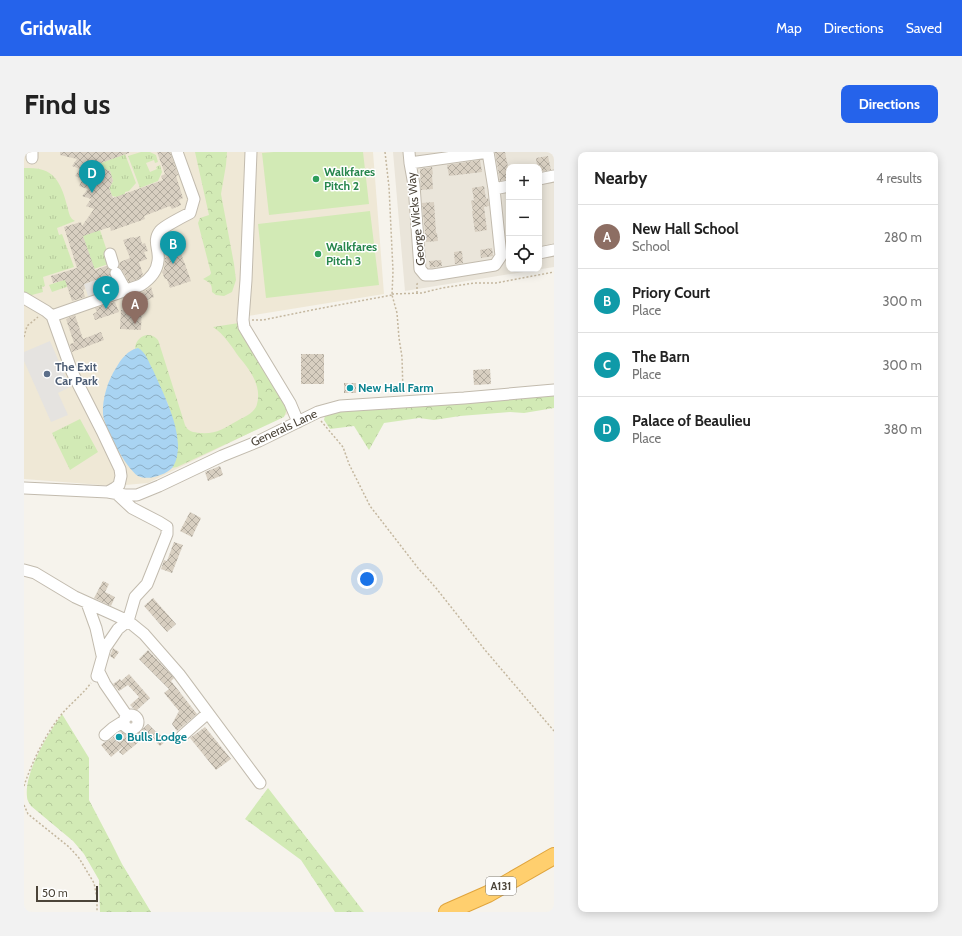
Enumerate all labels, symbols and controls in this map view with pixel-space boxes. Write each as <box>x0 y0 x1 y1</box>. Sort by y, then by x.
text: Gridwalk <box>20 17 92 40</box>
text: Map <box>776 19 802 37</box>
text: Directions <box>824 19 884 37</box>
text: Saved <box>906 19 942 37</box>
button: Directions <box>841 85 938 123</box>
text: Find us <box>24 87 110 121</box>
pin: D <box>79 160 105 193</box>
place label: Walkfares Pitch 2 <box>324 164 375 193</box>
map controls <box>506 164 542 272</box>
button: + <box>506 164 542 200</box>
text: Nearby <box>594 168 647 188</box>
text: 4 results <box>876 170 922 186</box>
street label: George Wicks Way <box>403 171 428 267</box>
marker: Walkfares Pitch 2 <box>311 174 321 184</box>
button: − <box>506 200 542 236</box>
text: New Hall School <box>632 220 739 238</box>
text: A <box>603 229 611 245</box>
text: 280 m <box>884 229 922 245</box>
pin: B <box>160 231 186 264</box>
button: locate <box>506 236 542 272</box>
text: School <box>632 238 670 254</box>
place label: Walkfares Pitch 3 <box>326 239 377 268</box>
marker: Walkfares Pitch 3 <box>313 249 323 259</box>
pin: C <box>93 276 119 309</box>
text: Priory Court <box>632 284 710 302</box>
pin: A <box>122 291 148 324</box>
text: B <box>603 293 611 309</box>
text: 300 m <box>882 293 922 309</box>
text: Place <box>632 302 661 318</box>
text: The Barn <box>632 348 690 366</box>
text: C <box>603 357 611 373</box>
text: 300 m <box>882 357 922 373</box>
place label: The Exit Car Park <box>55 359 98 388</box>
text: Place <box>632 366 661 382</box>
marker: The Exit Car Park <box>42 369 52 379</box>
place label: New Hall Farm <box>358 380 434 395</box>
marker: New Hall Farm <box>345 383 355 393</box>
street label: Generals Lane <box>248 406 319 449</box>
text: Palace of Beaulieu <box>632 412 751 430</box>
text: D <box>602 421 612 437</box>
text: 380 m <box>884 421 922 437</box>
text: Place <box>632 430 661 446</box>
your location <box>357 569 377 589</box>
place label: Bulls Lodge <box>127 729 187 744</box>
marker: Bulls Lodge <box>114 732 124 742</box>
road number: A131 <box>486 877 516 895</box>
scale bar <box>36 884 98 903</box>
text: 50 m <box>42 886 68 900</box>

